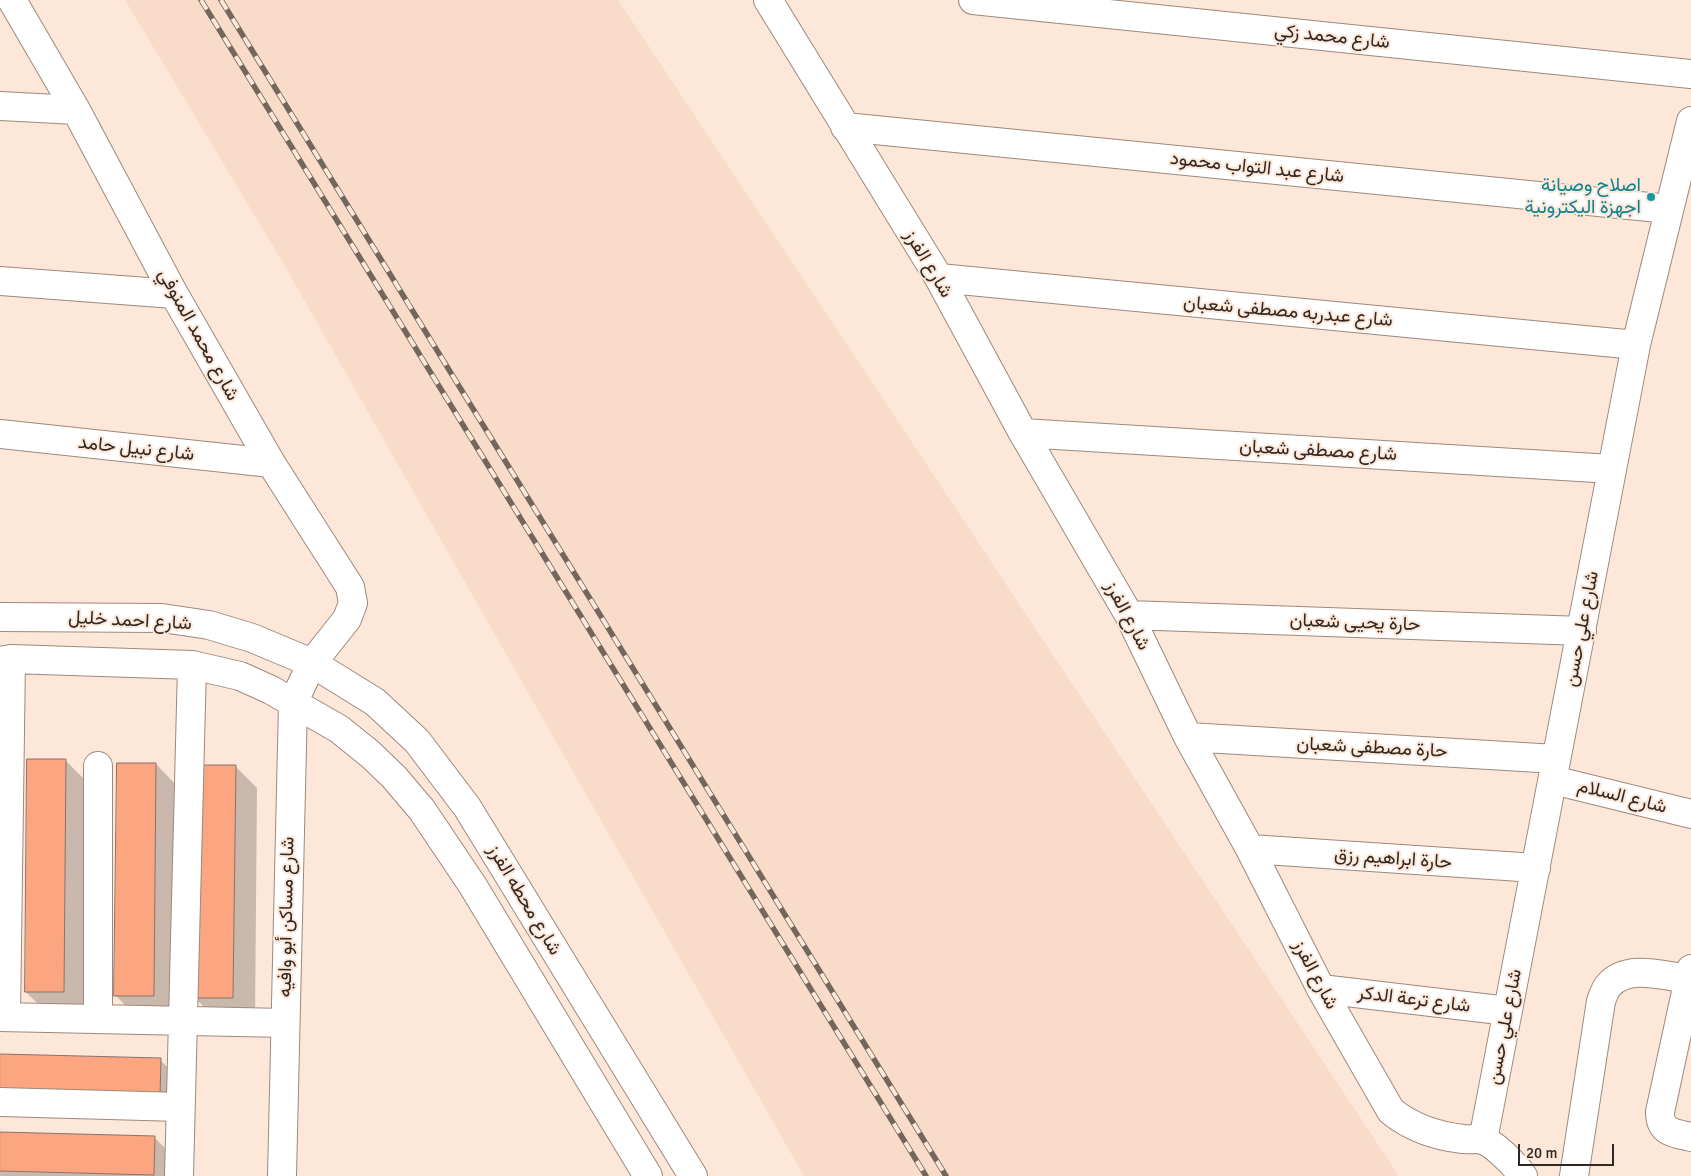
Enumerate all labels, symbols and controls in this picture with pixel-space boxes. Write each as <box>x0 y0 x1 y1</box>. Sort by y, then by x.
street label: شارع محمد زكي <box>1273 20 1391 54</box>
street label: شارع عبد التواب محمود <box>1169 148 1345 188</box>
place label: اصلاح وصيانة اجهزة اليكترونية <box>1525 175 1641 219</box>
marker: اصلاح وصيانة اجهزة اليكترونية <box>1645 191 1657 203</box>
street label: شارع الفرز <box>899 226 957 302</box>
street label: شارع محمد المنوفي <box>152 265 244 405</box>
street label: شارع عبدربه مصطفى شعبان <box>1182 291 1394 333</box>
street label: شارع نبيل حامد <box>77 432 195 466</box>
street label: شارع مصطفى شعبان <box>1239 435 1397 467</box>
street label: شارع علي حسن <box>1560 569 1604 689</box>
street label: شارع الفرز <box>1099 577 1155 655</box>
street label: شارع احمد خليل <box>68 606 192 636</box>
street label: حارة يحيى شعبان <box>1289 609 1421 637</box>
street label: حارة مصطفى شعبان <box>1296 733 1448 763</box>
street label: شارع السلام <box>1575 775 1669 819</box>
street label: شارع مساكن أبو وافيه <box>274 836 300 998</box>
street label: شارع محطه الفرز <box>482 840 566 960</box>
street label: حارة ابراهيم رزق <box>1333 844 1453 874</box>
street label: شارع الفرز <box>1287 936 1343 1014</box>
street label: شارع علي حسن <box>1483 967 1527 1087</box>
street label: شارع ترعة الدكر <box>1356 982 1472 1018</box>
scale bar <box>1521 1134 1617 1166</box>
text: 20 m <box>1526 1144 1557 1162</box>

